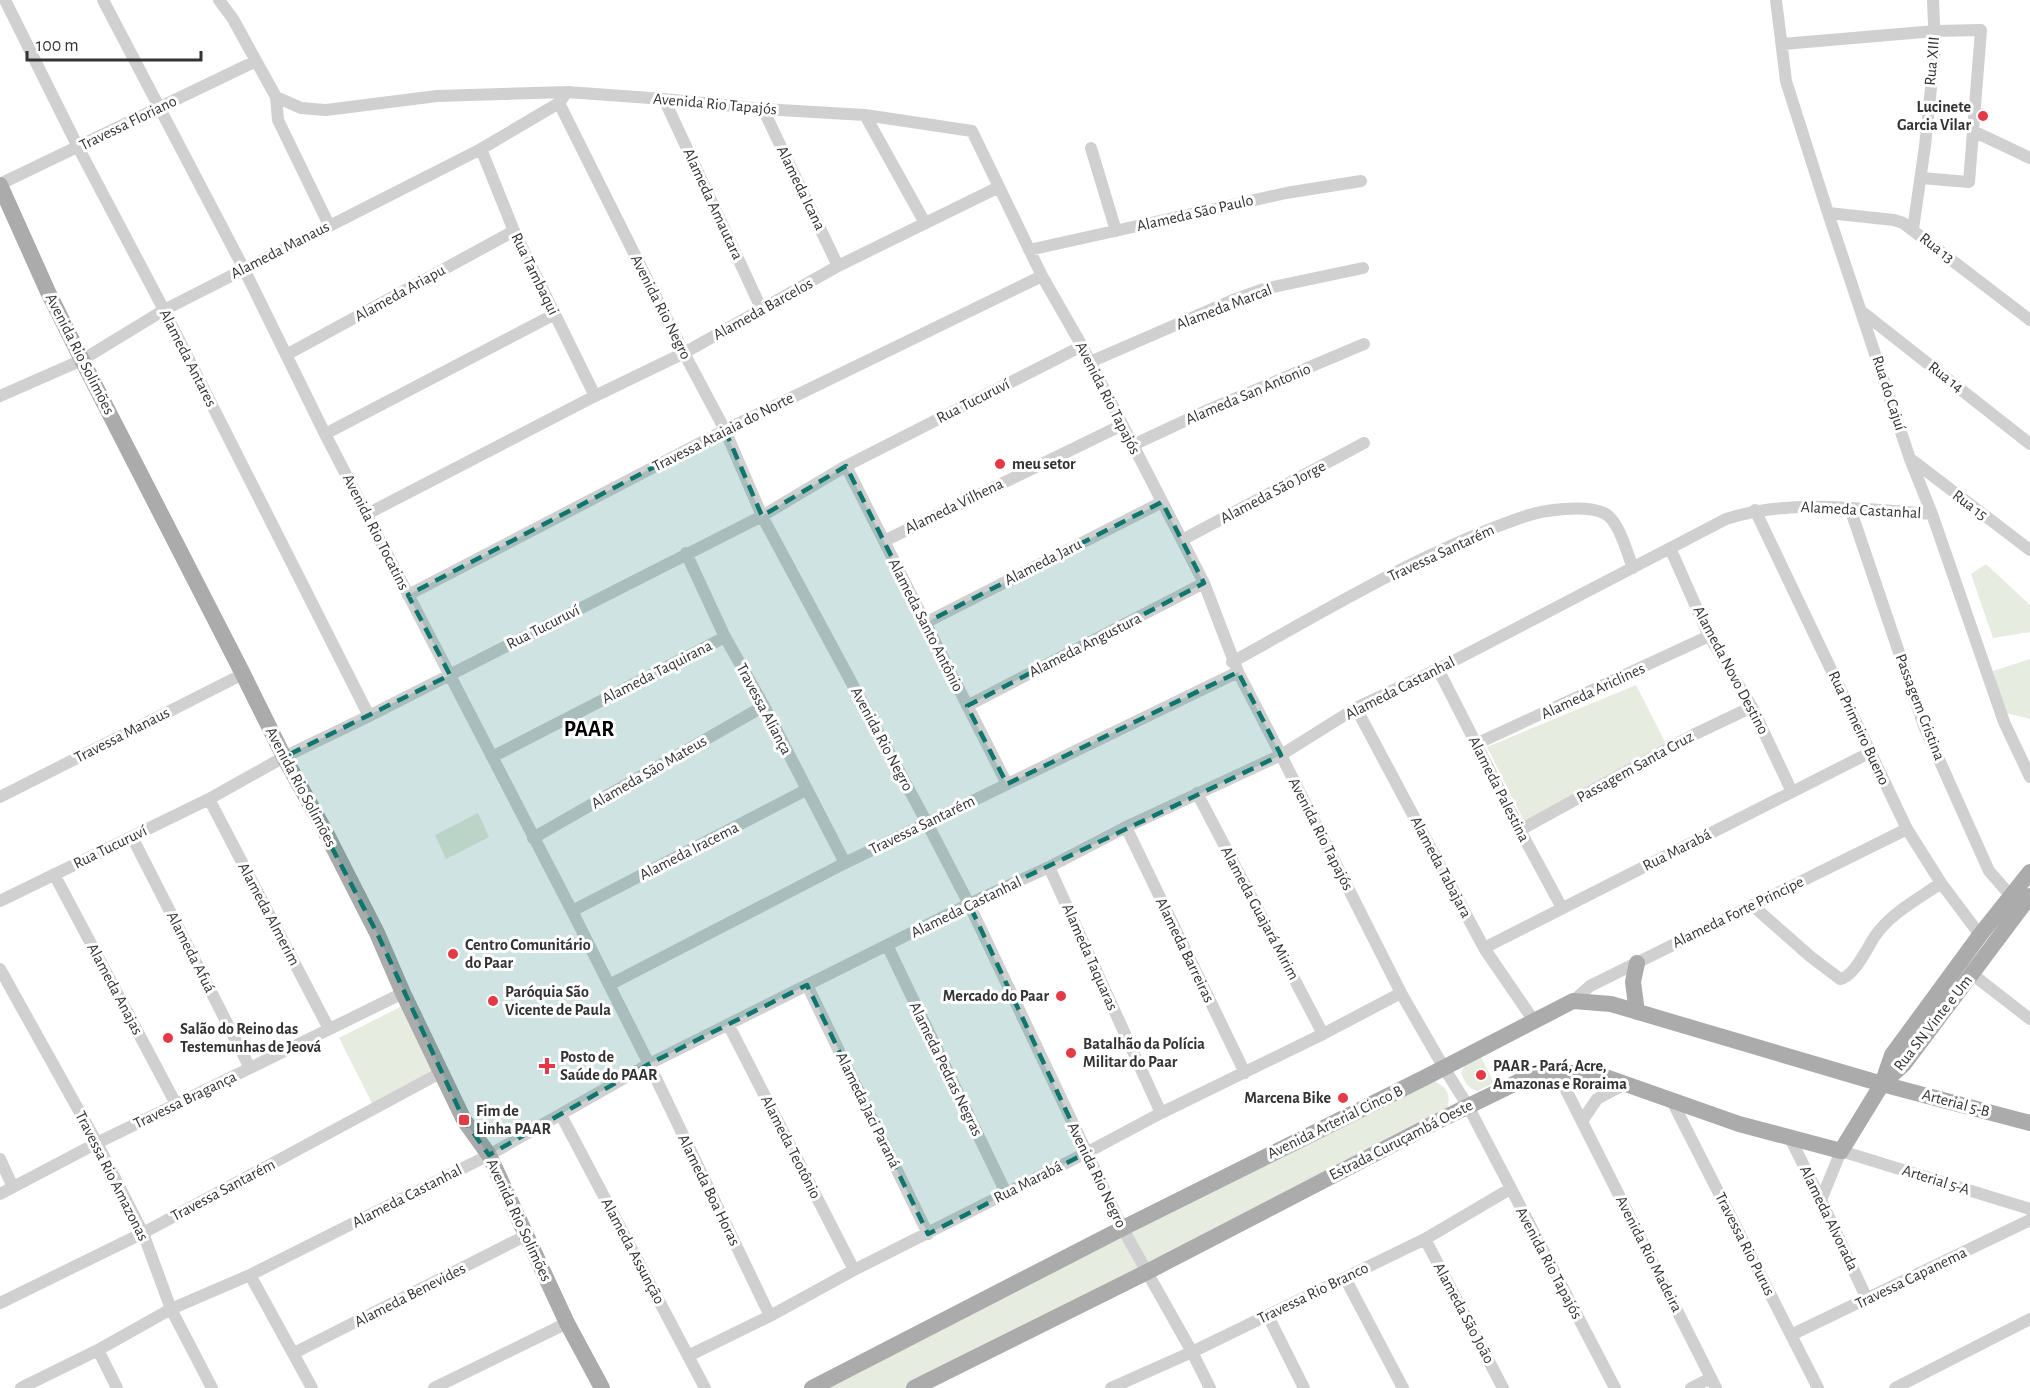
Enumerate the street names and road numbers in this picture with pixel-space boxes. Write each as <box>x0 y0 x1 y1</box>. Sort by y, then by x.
street label: Rua XIII <box>1922 36 1942 86</box>
street label: Avenida Rio Tapajós <box>652 91 778 118</box>
street label: Travessa Floriano <box>77 93 179 153</box>
street label: Alameda Icana <box>774 143 828 233</box>
street label: Alameda Amautara <box>680 146 746 262</box>
street label: Alameda São Paulo <box>1135 192 1255 234</box>
street label: Alameda Manaus <box>228 218 332 282</box>
street label: Rua Tambaqui <box>508 230 562 318</box>
street label: Rua 13 <box>1917 230 1957 266</box>
street label: Avenida Rio Negro <box>628 252 694 362</box>
street label: Alameda Ariapu <box>352 262 448 324</box>
street label: Alameda Barcelos <box>711 275 816 343</box>
street label: Alameda Marcal <box>1174 281 1274 333</box>
street label: Avenida Rio Solimões <box>43 291 117 417</box>
street label: Alameda Antares <box>157 307 219 409</box>
street label: Avenida Rio Tapajós <box>1072 339 1143 458</box>
street label: Rua do Cajuí <box>1868 354 1909 433</box>
street label: Rua 14 <box>1925 358 1967 396</box>
street label: Alameda San Antonio <box>1183 360 1313 428</box>
street label: Rua Tucuruví <box>934 376 1012 426</box>
street label: Travessa Ataiaia do Norte <box>650 389 796 475</box>
street label: Alameda São Jorge <box>1218 458 1328 526</box>
street label: Avenida Rio Tocatins <box>340 471 412 593</box>
street label: Alameda Vilhena <box>902 475 1006 537</box>
street label: Rua 15 <box>1950 487 1990 523</box>
street label: Alameda Castanhal <box>1800 499 1922 521</box>
street label: Travessa Santarém <box>1385 521 1497 585</box>
street label: Alameda Jaru <box>1002 536 1084 588</box>
street label: Alameda Santo Antônio <box>886 556 967 694</box>
street label: Rua Tucuruví <box>504 602 582 652</box>
street label: Alameda Novo Destino <box>1690 603 1772 737</box>
street label: Alameda Angustura <box>1026 610 1144 680</box>
street label: Alameda Taquirana <box>599 637 715 707</box>
street label: Passagem Cristina <box>1892 652 1948 762</box>
street label: Alameda Castanhal <box>1343 653 1457 723</box>
street label: Alameda Ariclines <box>1539 660 1647 722</box>
street label: Travessa Aliança <box>733 661 795 757</box>
street label: Rua Primeiro Bueno <box>1826 669 1892 788</box>
street label: Avenida Rio Negro <box>848 684 916 794</box>
street label: Travessa Manaus <box>72 704 172 766</box>
street label: Avenida Rio Solimões <box>263 724 339 850</box>
street label: Passagem Santa Cruz <box>1574 728 1696 806</box>
street label: Alameda São Mateus <box>589 732 709 811</box>
street label: Alameda Palestina <box>1466 734 1532 844</box>
street label: Avenida Rio Tapajós <box>1285 775 1356 894</box>
street label: Travessa Santarém <box>867 793 977 857</box>
street label: Alameda Tabajara <box>1407 814 1474 921</box>
street label: Alameda Iracema <box>637 819 741 883</box>
street label: Rua Tucuruví <box>71 822 149 872</box>
street label: Rua Marabá <box>1640 826 1714 874</box>
street label: Alameda Guajará Mirim <box>1217 844 1302 983</box>
street label: Alameda Almerim <box>235 860 303 968</box>
street label: Alameda Castanhal <box>908 873 1024 941</box>
street label: Alameda Forte Principe <box>1670 873 1806 951</box>
street label: Alameda Barreiras <box>1153 895 1217 1005</box>
street label: Alameda Taquaras <box>1059 901 1121 1013</box>
street label: Alameda Afuá <box>164 909 218 995</box>
street label: Alameda Anajas <box>83 941 146 1038</box>
street label: Rua SN Vinte e Um <box>1891 972 1975 1074</box>
street label: Alameda Pedras Negras <box>907 999 985 1139</box>
street label: Alameda Jaci Paraná <box>833 1050 903 1170</box>
street label: Travessa Bragança <box>131 1068 239 1132</box>
street label: Avenida Arterial Cinco B <box>1265 1082 1405 1162</box>
street label: Arterial 5-B <box>1920 1086 1992 1120</box>
street label: Alameda Teotônio <box>758 1093 824 1201</box>
street label: Estrada Curuçambá Oeste <box>1327 1097 1475 1183</box>
street label: Travessa Rio Amazonas <box>72 1109 152 1243</box>
street label: Avenida Rio Negro <box>1065 1120 1129 1230</box>
street label: Alameda Boa Horas <box>675 1132 743 1248</box>
street label: Travessa Santarém <box>168 1156 278 1224</box>
street label: Avenida Rio Solimões <box>484 1156 554 1284</box>
street label: Rua Marabá <box>991 1158 1065 1206</box>
street label: Alameda Castanhal <box>350 1161 464 1231</box>
street label: Arterial 5-A <box>1900 1162 1972 1198</box>
street label: Alameda Alvorada <box>1797 1163 1861 1273</box>
street label: Travessa Rio Purus <box>1712 1190 1778 1298</box>
street label: Avenida Rio Madeira <box>1613 1193 1685 1315</box>
street label: Alameda Assunção <box>598 1195 668 1307</box>
street label: Avenida Rio Tapajós <box>1512 1204 1585 1322</box>
street label: Travessa Capanema <box>1853 1244 1969 1312</box>
street label: Travessa Rio Branco <box>1255 1259 1371 1327</box>
street label: Alameda Benevides <box>352 1260 468 1330</box>
street label: Alameda São João <box>1431 1260 1497 1366</box>

